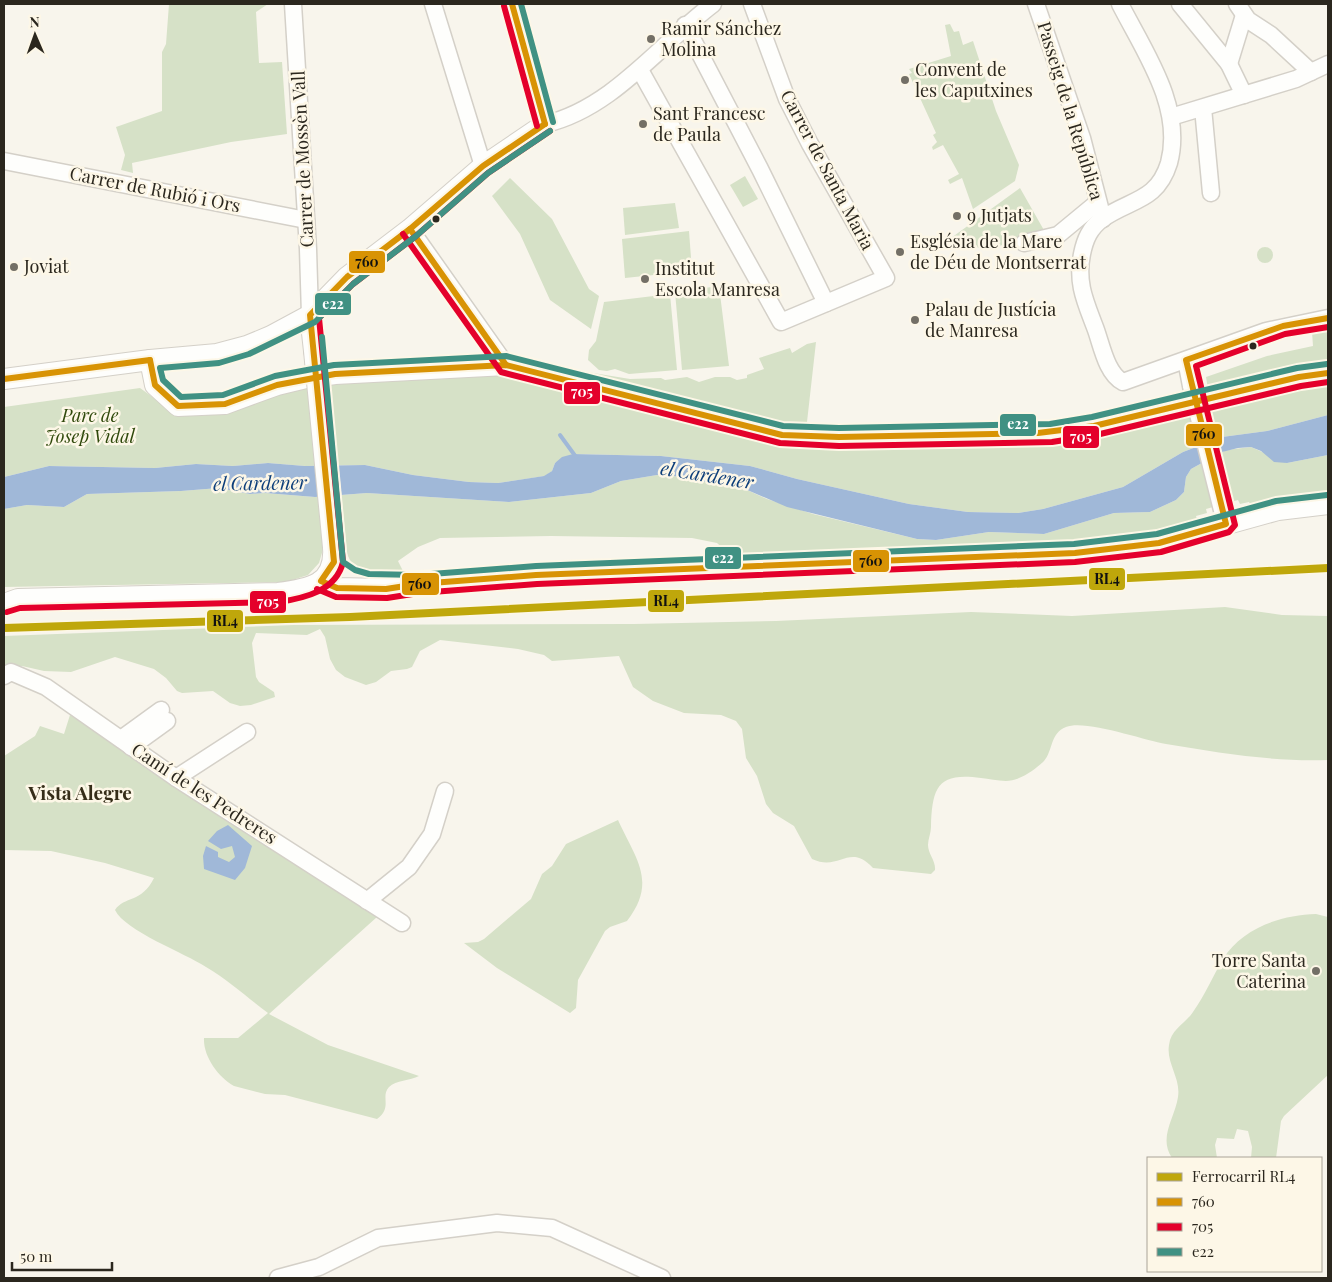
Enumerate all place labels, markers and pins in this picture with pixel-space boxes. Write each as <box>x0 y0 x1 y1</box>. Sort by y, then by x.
place label: Ramir Sánchez Molina <box>661 16 781 61</box>
marker: Ramir Sánchez Molina <box>645 33 657 45</box>
place label: Convent de les Caputxines <box>915 57 1033 102</box>
marker: Convent de les Caputxines <box>899 74 911 86</box>
place label: Sant Francesc de Paula <box>653 101 766 146</box>
marker: Sant Francesc de Paula <box>637 118 649 130</box>
place label: 9 Jutjats <box>967 203 1032 227</box>
marker: 9 Jutjats <box>951 210 963 222</box>
unlabelled marker <box>431 214 441 224</box>
place label: Església de la Mare de Déu de Montserrat <box>910 229 1087 274</box>
marker: Església de la Mare de Déu de Montserrat <box>894 246 906 258</box>
place label: Joviat <box>23 254 69 278</box>
place label: Institut Escola Manresa <box>655 256 780 301</box>
marker: Joviat <box>8 261 20 273</box>
marker: Institut Escola Manresa <box>639 273 651 285</box>
place label: Palau de Justícia de Manresa <box>925 297 1056 342</box>
marker: Palau de Justícia de Manresa <box>909 314 921 326</box>
unlabelled marker <box>1248 341 1258 351</box>
place label: Torre Santa Caterina <box>1212 948 1306 993</box>
marker: Torre Santa Caterina <box>1310 965 1322 977</box>

